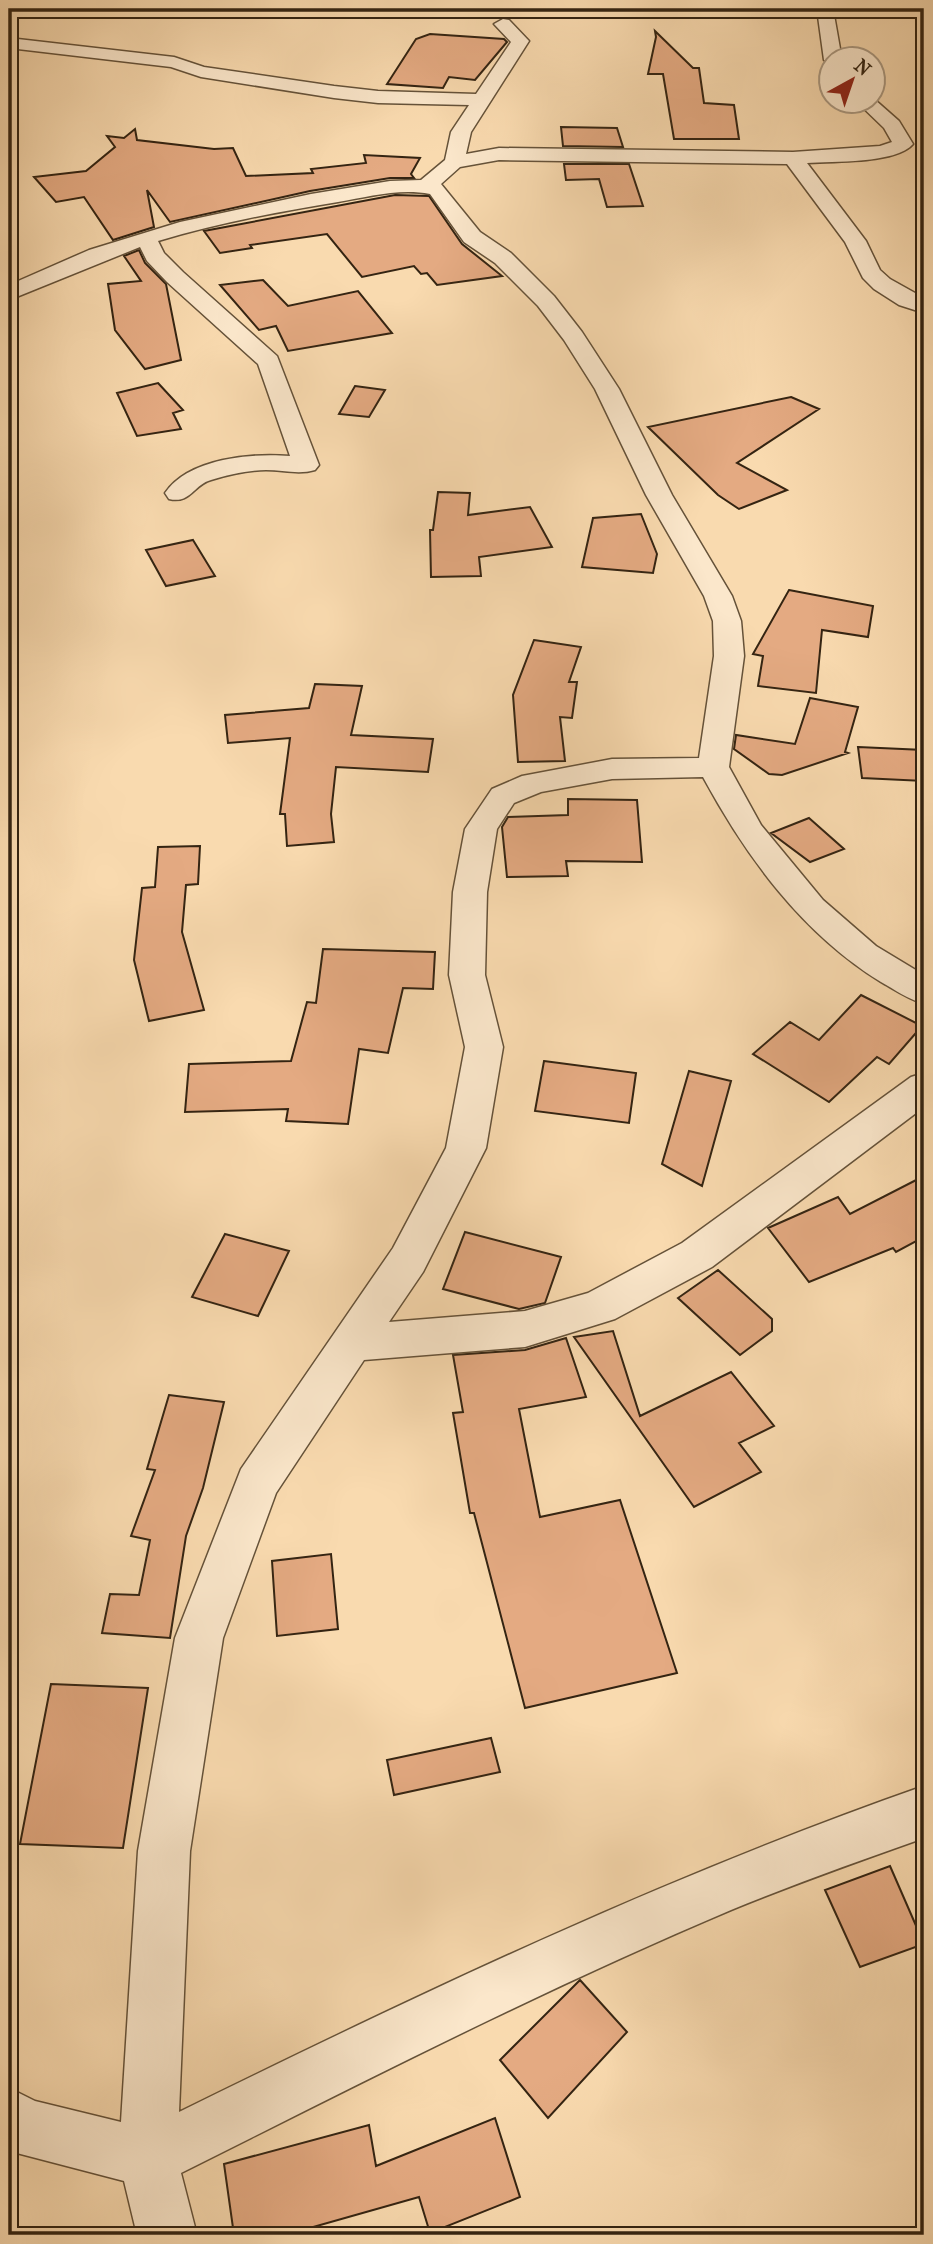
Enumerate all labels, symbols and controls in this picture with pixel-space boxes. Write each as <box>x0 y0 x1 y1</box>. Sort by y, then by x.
north arrow <box>818 46 888 116</box>
text: N <box>850 55 875 81</box>

